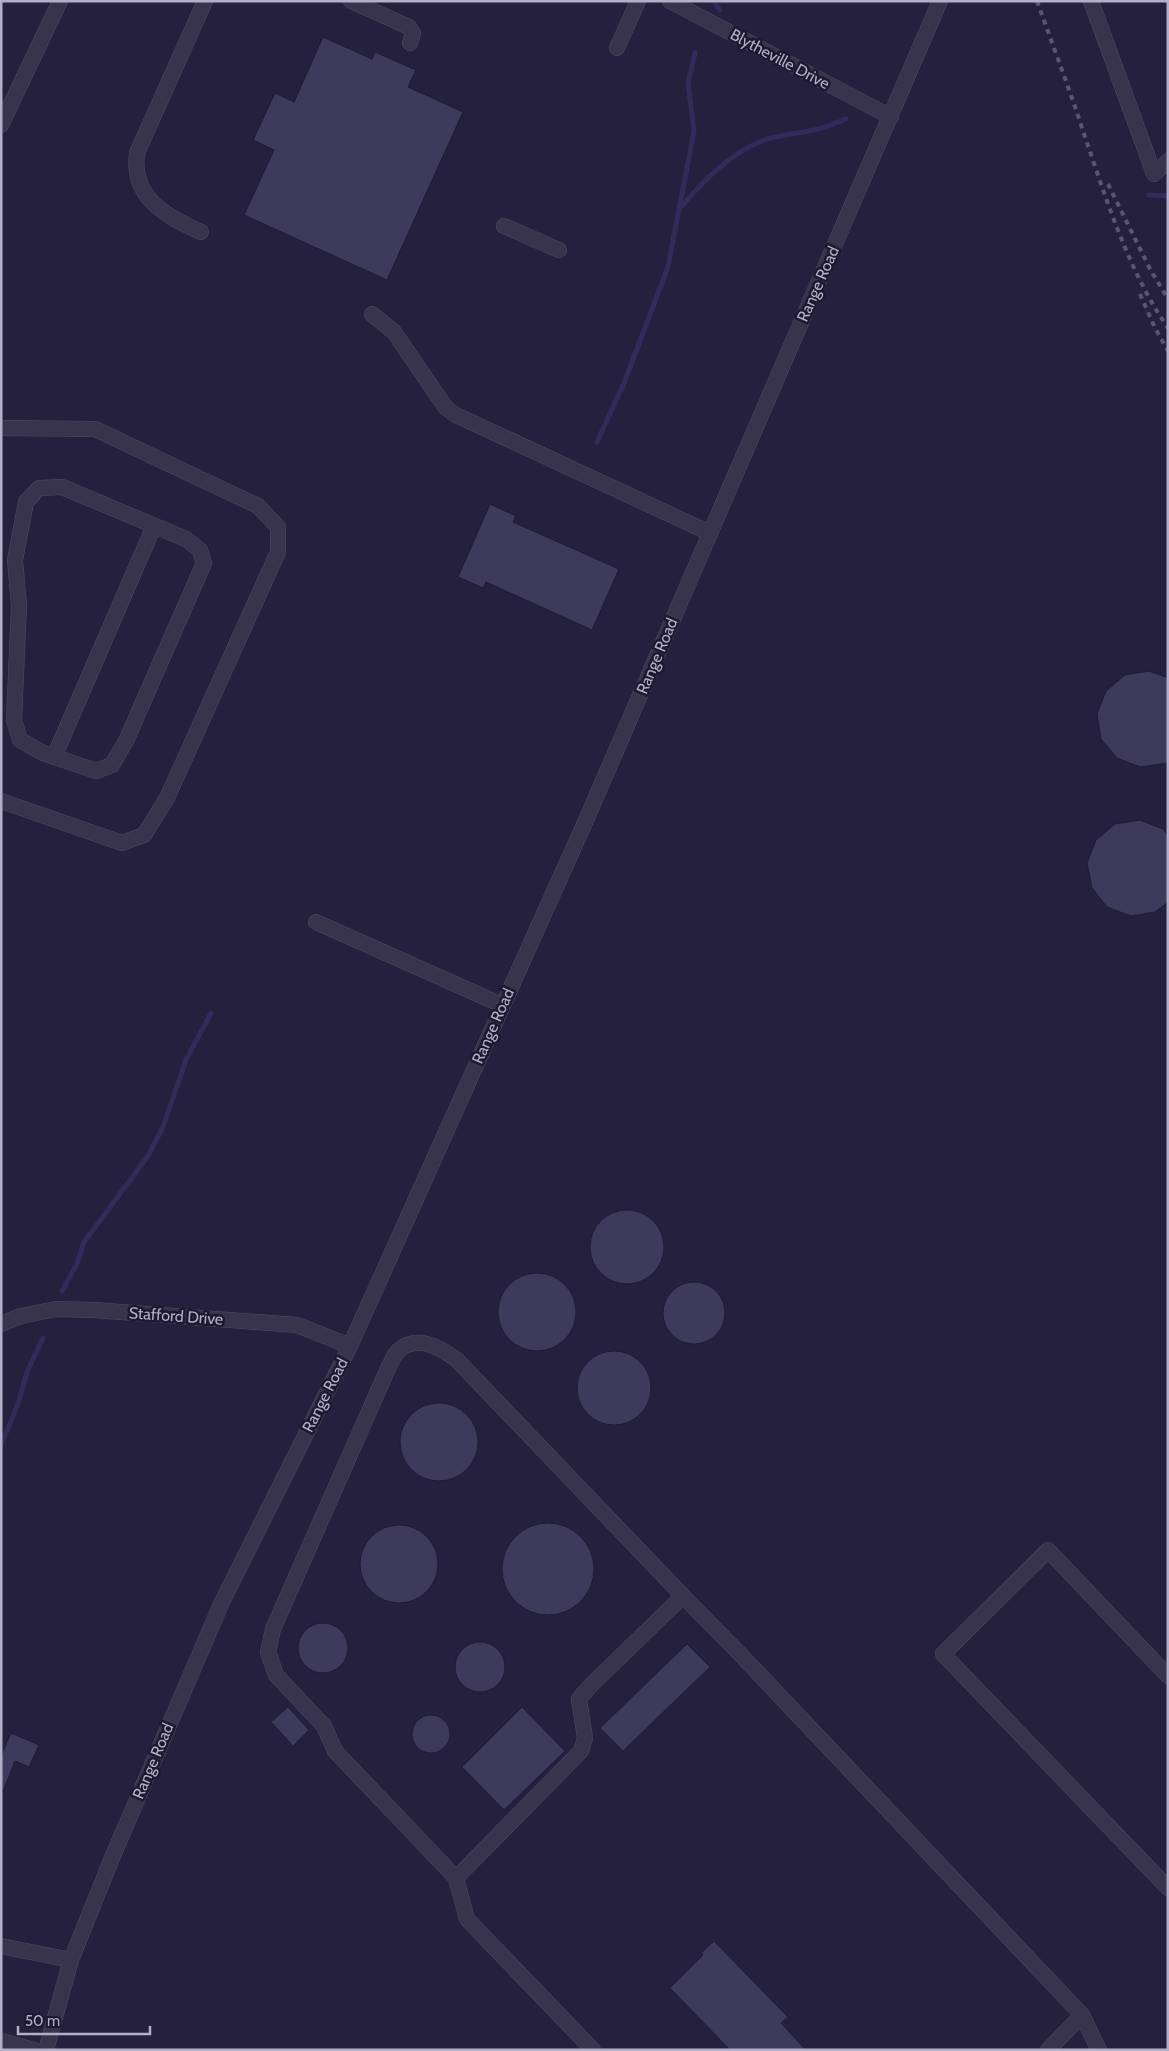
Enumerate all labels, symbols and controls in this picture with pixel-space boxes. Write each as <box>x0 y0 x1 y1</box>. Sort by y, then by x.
street label: Blytheville Drive <box>727 25 833 93</box>
street label: Range Road <box>793 243 843 325</box>
street label: Range Road <box>632 615 682 697</box>
street label: Range Road <box>468 985 518 1067</box>
street label: Stafford Drive <box>128 1303 224 1329</box>
street label: Range Road <box>298 1355 352 1435</box>
street label: Range Road <box>128 1720 178 1802</box>
scale bar <box>18 2004 150 2036</box>
text: 50 m <box>25 2012 60 2030</box>

